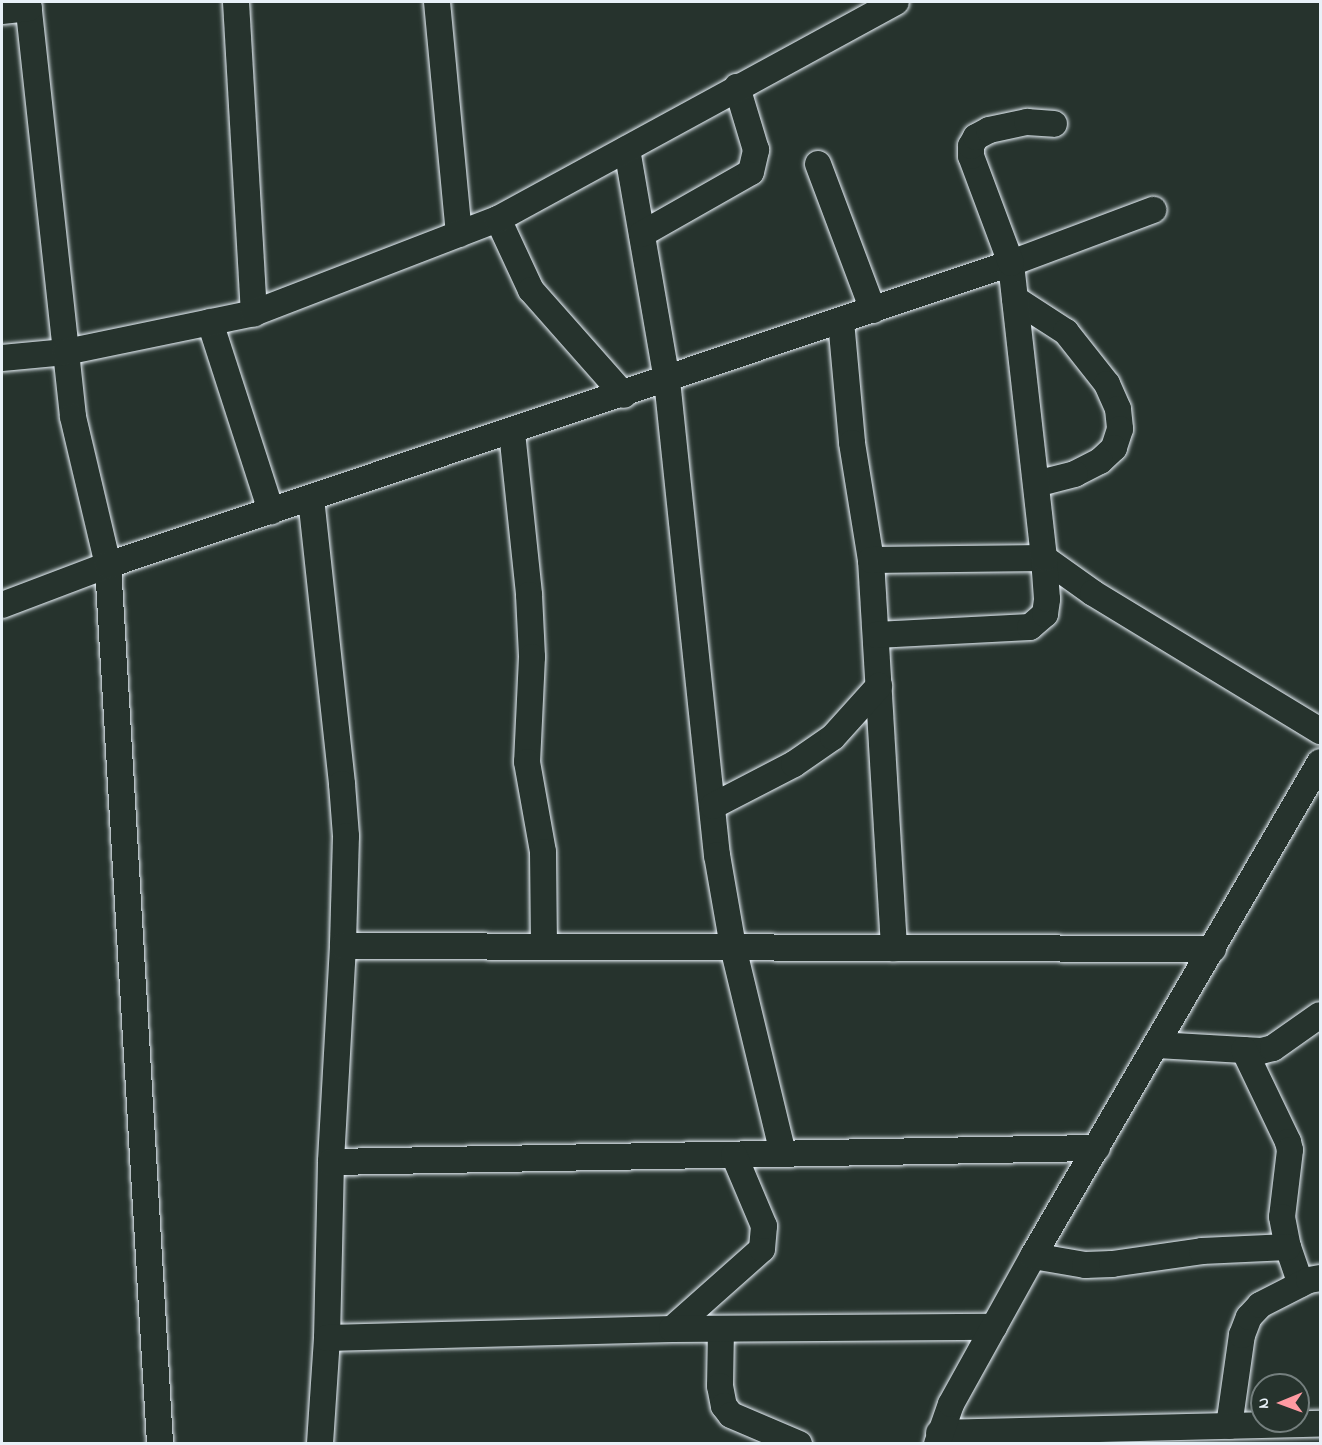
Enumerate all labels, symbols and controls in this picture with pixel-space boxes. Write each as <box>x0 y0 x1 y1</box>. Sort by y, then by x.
north arrow <box>1250 1373 1310 1433</box>
text: N <box>1252 1398 1276 1409</box>

